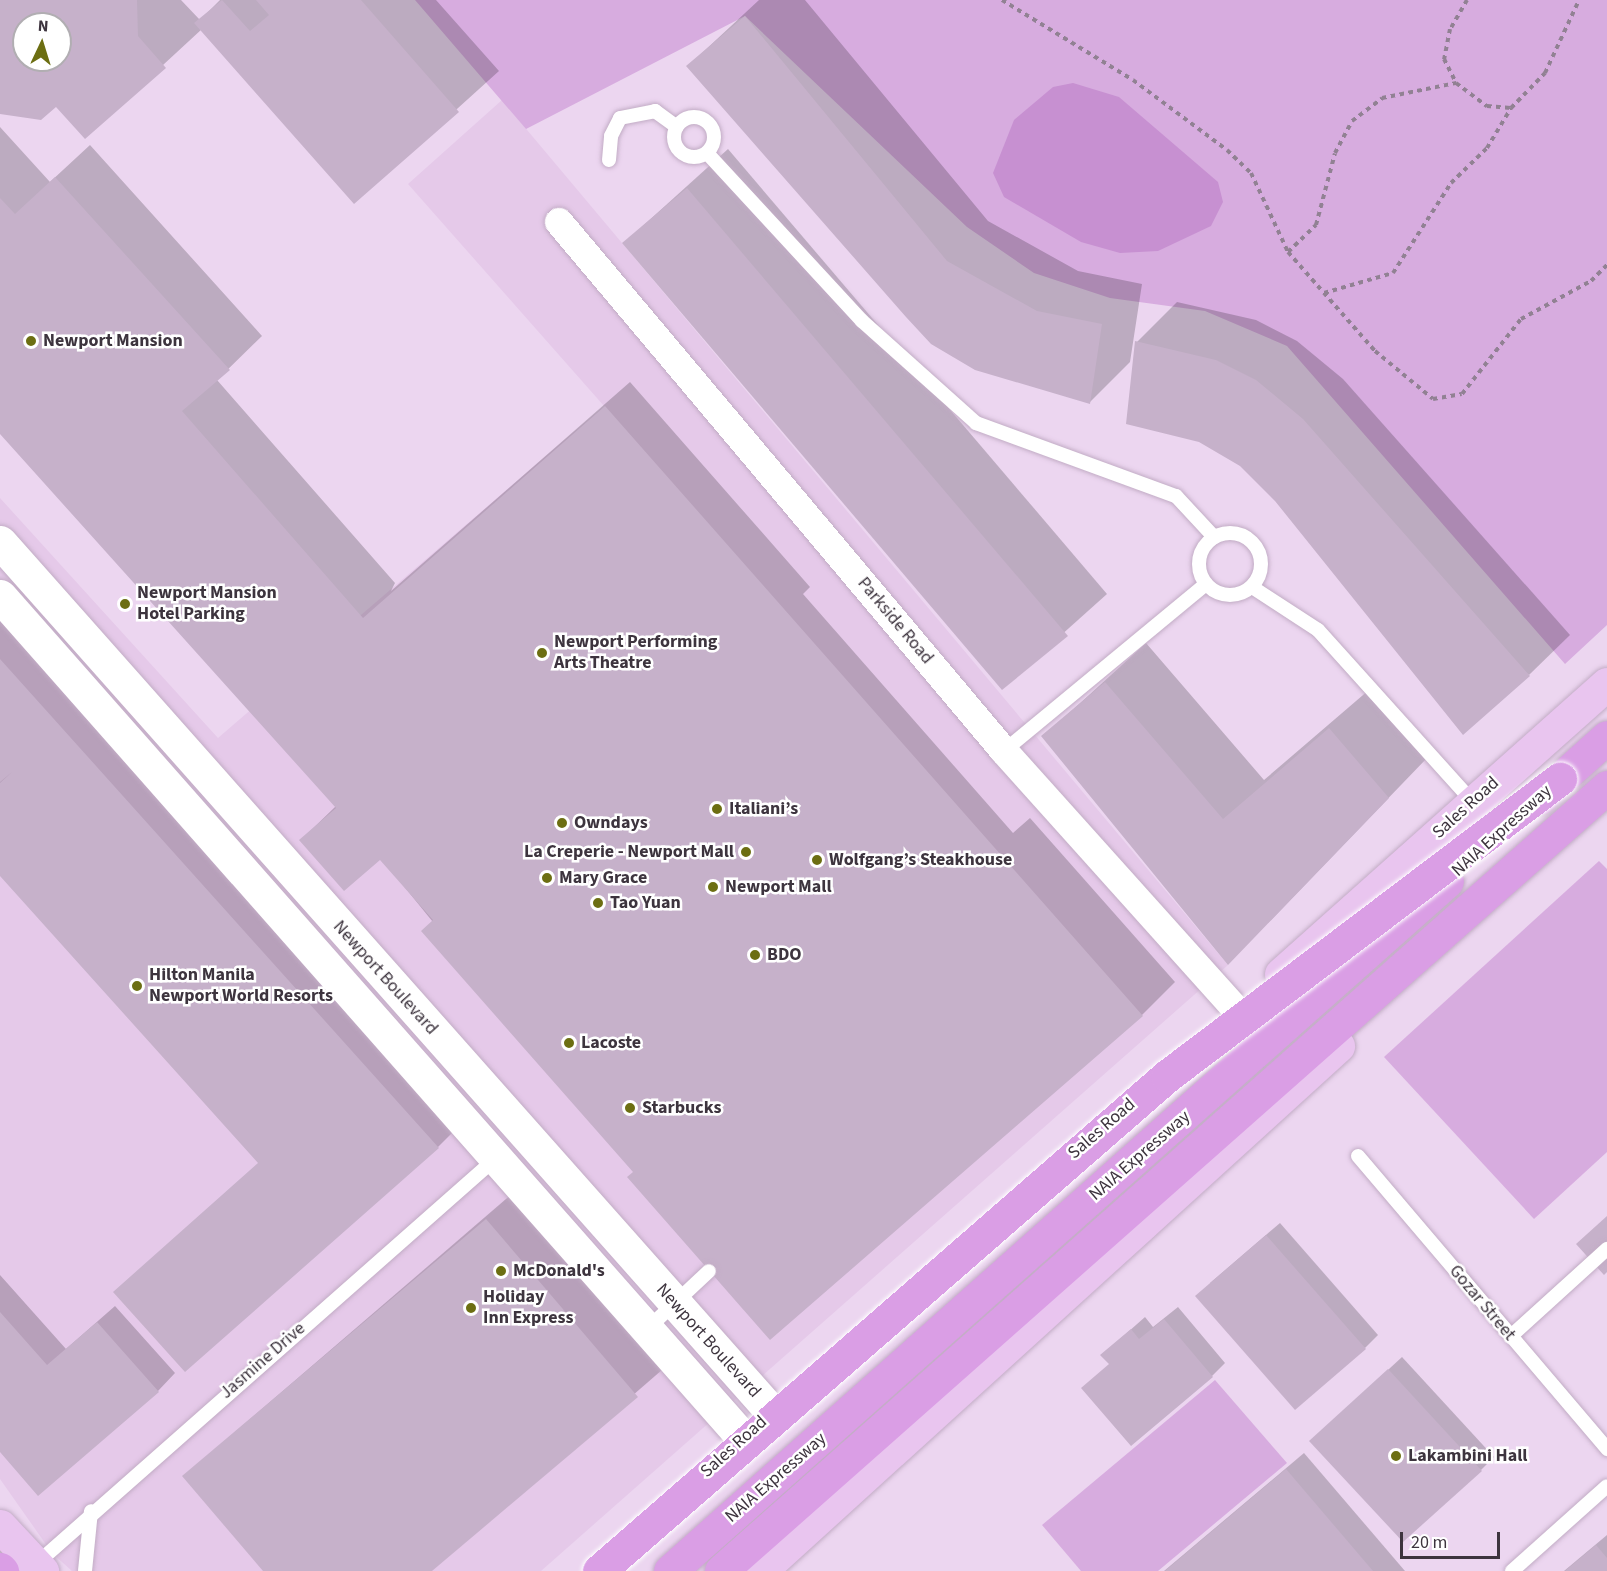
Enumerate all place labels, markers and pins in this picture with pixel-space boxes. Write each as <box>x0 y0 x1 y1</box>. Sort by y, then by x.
place label: Newport Mansion <box>43 330 183 352</box>
marker: Newport Mansion <box>24 334 38 348</box>
place label: Newport Mansion Hotel Parking <box>137 583 277 626</box>
marker: Newport Mansion Hotel Parking <box>118 597 132 611</box>
place label: Newport Performing Arts Theatre <box>554 632 717 674</box>
marker: Newport Performing Arts Theatre <box>535 646 549 660</box>
place label: Italiani’s <box>729 798 798 820</box>
marker: Italiani’s <box>710 802 724 816</box>
place label: Owndays <box>574 812 648 834</box>
marker: Owndays <box>555 816 569 830</box>
place label: La Creperie - Newport Mall <box>524 841 734 863</box>
marker: La Creperie - Newport Mall <box>739 845 753 859</box>
place label: Wolfgang’s Steakhouse <box>829 849 1012 871</box>
marker: Wolfgang’s Steakhouse <box>810 853 824 867</box>
place label: Mary Grace <box>559 867 647 889</box>
marker: Mary Grace <box>540 871 554 885</box>
place label: Newport Mall <box>725 876 832 898</box>
marker: Newport Mall <box>706 880 720 894</box>
place label: Tao Yuan <box>610 892 681 914</box>
marker: Tao Yuan <box>591 896 605 910</box>
place label: BDO <box>767 944 802 966</box>
marker: BDO <box>748 948 762 962</box>
place label: Hilton Manila Newport World Resorts <box>149 965 333 1008</box>
marker: Hilton Manila Newport World Resorts <box>130 979 144 993</box>
place label: Lacoste <box>581 1032 641 1054</box>
marker: Lacoste <box>562 1036 576 1050</box>
place label: Starbucks <box>642 1097 721 1119</box>
marker: Starbucks <box>623 1101 637 1115</box>
place label: McDonald's <box>513 1260 605 1282</box>
marker: McDonald's <box>494 1264 508 1278</box>
place label: Holiday Inn Express <box>483 1287 573 1330</box>
marker: Holiday Inn Express <box>464 1301 478 1315</box>
place label: Lakambini Hall <box>1408 1445 1527 1467</box>
marker: Lakambini Hall <box>1389 1449 1403 1463</box>

